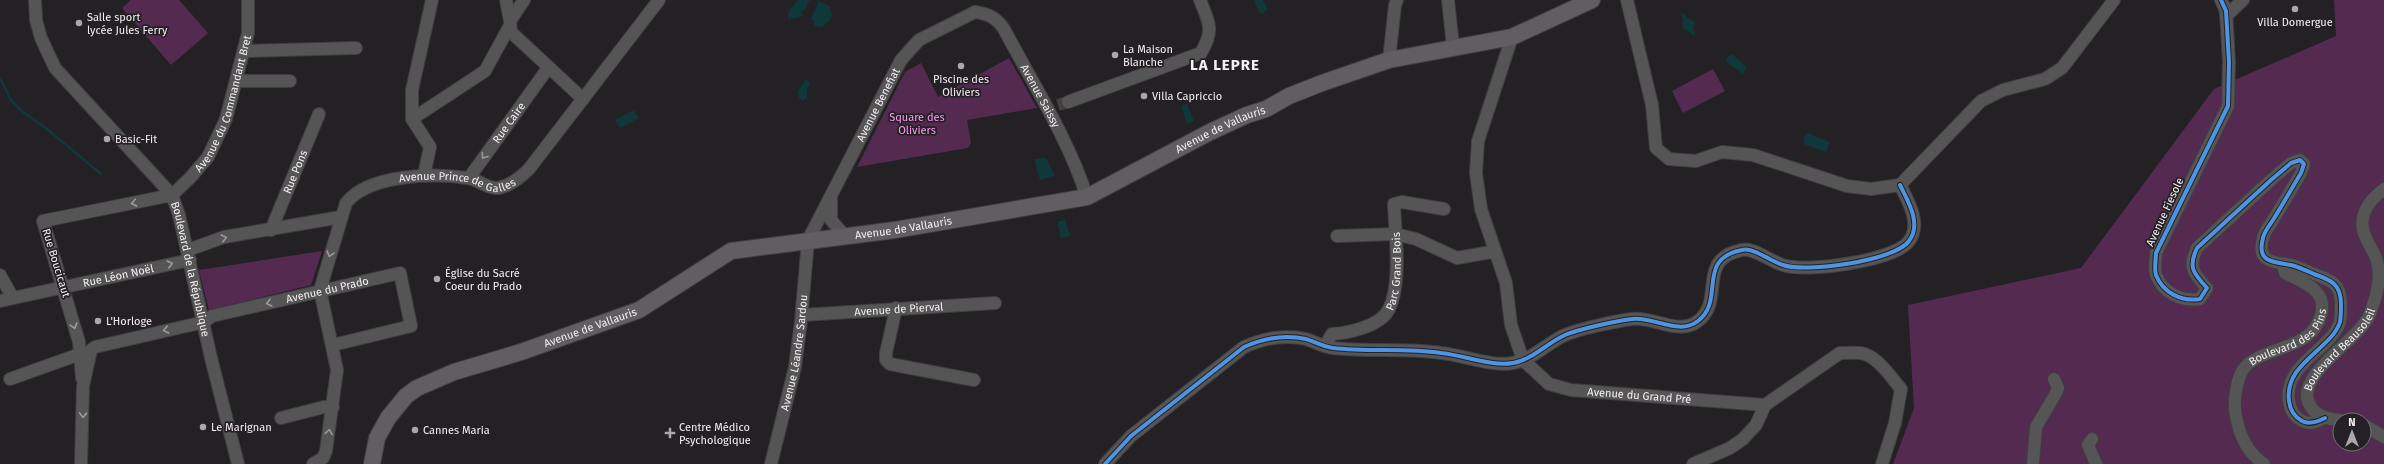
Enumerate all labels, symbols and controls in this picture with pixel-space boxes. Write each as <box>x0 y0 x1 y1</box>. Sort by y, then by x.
marker: Villa Domergue <box>2290 4 2300 14</box>
place label: Salle sport lycée Jules Ferry <box>87 11 168 37</box>
place label: Villa Domergue <box>2257 16 2333 29</box>
marker: Salle sport lycée Jules Ferry <box>74 18 84 28</box>
street label: Avenue du Commandant Bret <box>192 34 254 174</box>
place label: La Maison Blanche <box>1123 43 1173 69</box>
marker: La Maison Blanche <box>1110 50 1120 60</box>
district label: LA LEPRE <box>1190 56 1260 74</box>
marker: Piscine des Oliviers <box>956 61 966 71</box>
street label: Avenue Saissy <box>1018 62 1063 130</box>
street label: Avenue Benefiat <box>854 66 902 144</box>
place label: Piscine des Oliviers <box>933 73 989 99</box>
place label: Villa Capriccio <box>1152 90 1222 103</box>
marker: Villa Capriccio <box>1139 91 1149 101</box>
street label: Rue Caire <box>490 100 528 146</box>
street label: Avenue de Vallauris <box>1173 103 1267 156</box>
park label: Square des Oliviers <box>889 111 945 137</box>
place label: Basic-Fit <box>115 133 157 146</box>
marker: Basic-Fit <box>102 134 112 144</box>
street label: Rue Pons <box>280 148 310 196</box>
one-way arrow <box>482 152 489 159</box>
street label: Avenue Prince de Galles <box>398 169 518 195</box>
street label: Avenue Fiesole <box>2143 176 2187 248</box>
one-way arrow <box>131 198 137 207</box>
street label: Boulevard de la République <box>168 200 213 338</box>
street label: Avenue de Vallauris <box>854 214 953 242</box>
street label: Rue Boucicaut <box>39 227 73 299</box>
street label: Parc Grand Bois <box>1383 232 1403 312</box>
one-way arrow <box>221 234 228 242</box>
one-way arrow <box>327 250 335 257</box>
one-way arrow <box>167 261 173 269</box>
street label: Rue Léon Noël <box>82 262 155 289</box>
place label: Église du Sacré Coeur du Prado <box>445 266 522 293</box>
street label: Avenue du Prado <box>285 274 370 305</box>
marker: Église du Sacré Coeur du Prado <box>432 274 442 284</box>
street label: Avenue Léandre Sardou <box>778 294 810 412</box>
one-way arrow <box>265 298 272 306</box>
street label: Avenue de Pierval <box>854 300 944 318</box>
street label: Avenue de Vallauris <box>542 305 638 350</box>
street label: Boulevard Beausoleil <box>2301 306 2378 393</box>
street label: Boulevard des Pins <box>2246 308 2329 368</box>
place label: L'Horloge <box>106 315 152 328</box>
marker: L'Horloge <box>93 316 103 326</box>
one-way arrow <box>70 323 78 329</box>
one-way arrow <box>163 326 169 334</box>
street label: Avenue du Grand Pré <box>1587 385 1692 406</box>
one-way arrow <box>78 412 87 418</box>
north arrow <box>2332 412 2372 452</box>
text: N <box>2348 416 2356 429</box>
place label: Le Marignan <box>211 421 272 434</box>
place label: Centre Médico Psychologique <box>679 421 751 447</box>
marker: Le Marignan <box>198 422 208 432</box>
place label: Cannes Maria <box>423 424 490 437</box>
marker: Cannes Maria <box>410 425 420 435</box>
marker: Centre Médico Psychologique <box>664 427 676 439</box>
one-way arrow <box>324 429 333 435</box>

